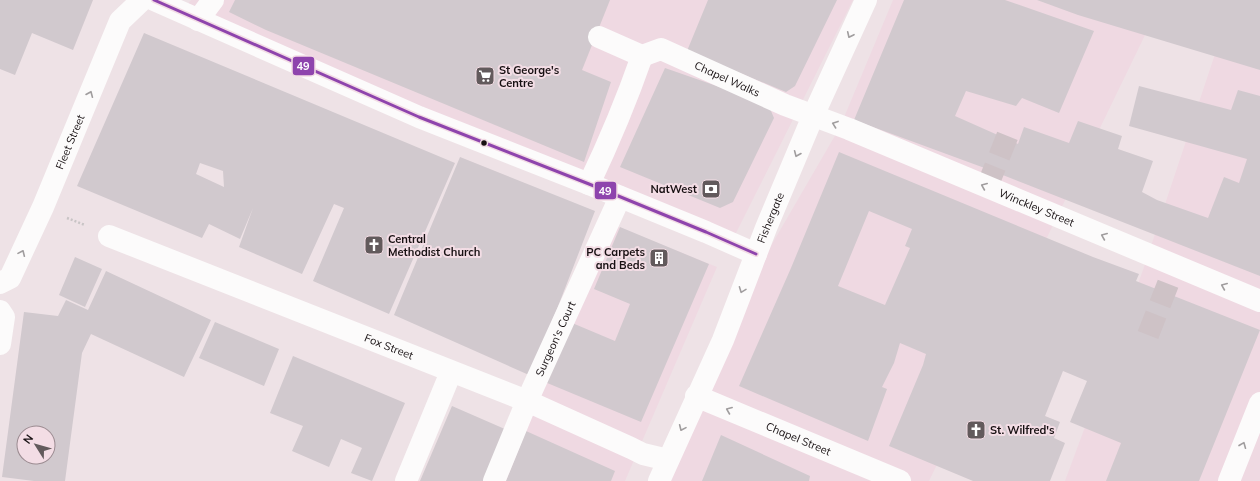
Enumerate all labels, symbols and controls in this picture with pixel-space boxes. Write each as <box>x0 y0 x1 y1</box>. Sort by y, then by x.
one-way arrow <box>847 31 855 39</box>
line badge: 49 <box>292 56 315 76</box>
street label: Chapel Walks <box>692 58 762 100</box>
text: 49 <box>296 59 310 73</box>
place label: St George's Centre <box>499 63 560 90</box>
supermarket icon: St George's Centre <box>474 65 496 87</box>
one-way arrow <box>85 90 93 98</box>
street label: Fleet Street <box>52 112 88 171</box>
one-way arrow <box>832 121 839 129</box>
unlabelled marker <box>479 138 489 148</box>
one-way arrow <box>794 150 802 158</box>
bank icon: NatWest <box>700 178 722 200</box>
line badge: 49 <box>594 181 617 200</box>
place label: NatWest <box>650 182 697 196</box>
one-way arrow <box>981 183 989 191</box>
text: 49 <box>598 184 612 198</box>
street label: Winckley Street <box>997 186 1076 229</box>
street label: Fishergate <box>754 190 787 245</box>
place label: Central Methodist Church <box>388 232 480 259</box>
one-way arrow <box>1101 233 1108 241</box>
church icon: Central Methodist Church <box>363 234 385 256</box>
place label: PC Carpets and Beds <box>586 245 645 272</box>
building icon: PC Carpets and Beds <box>648 247 670 269</box>
one-way arrow <box>17 250 25 257</box>
one-way arrow <box>1221 283 1228 291</box>
one-way arrow <box>738 287 746 294</box>
street label: Surgeon's Court <box>532 299 579 379</box>
street label: Fox Street <box>363 331 416 363</box>
one-way arrow <box>726 406 733 414</box>
street label: Chapel Street <box>764 419 833 459</box>
church icon: St. Wilfred's <box>965 419 987 441</box>
one-way arrow <box>679 423 687 431</box>
place label: St. Wilfred's <box>990 423 1055 437</box>
north arrow <box>16 425 56 465</box>
text: N <box>20 431 36 447</box>
one-way arrow <box>1239 441 1247 448</box>

